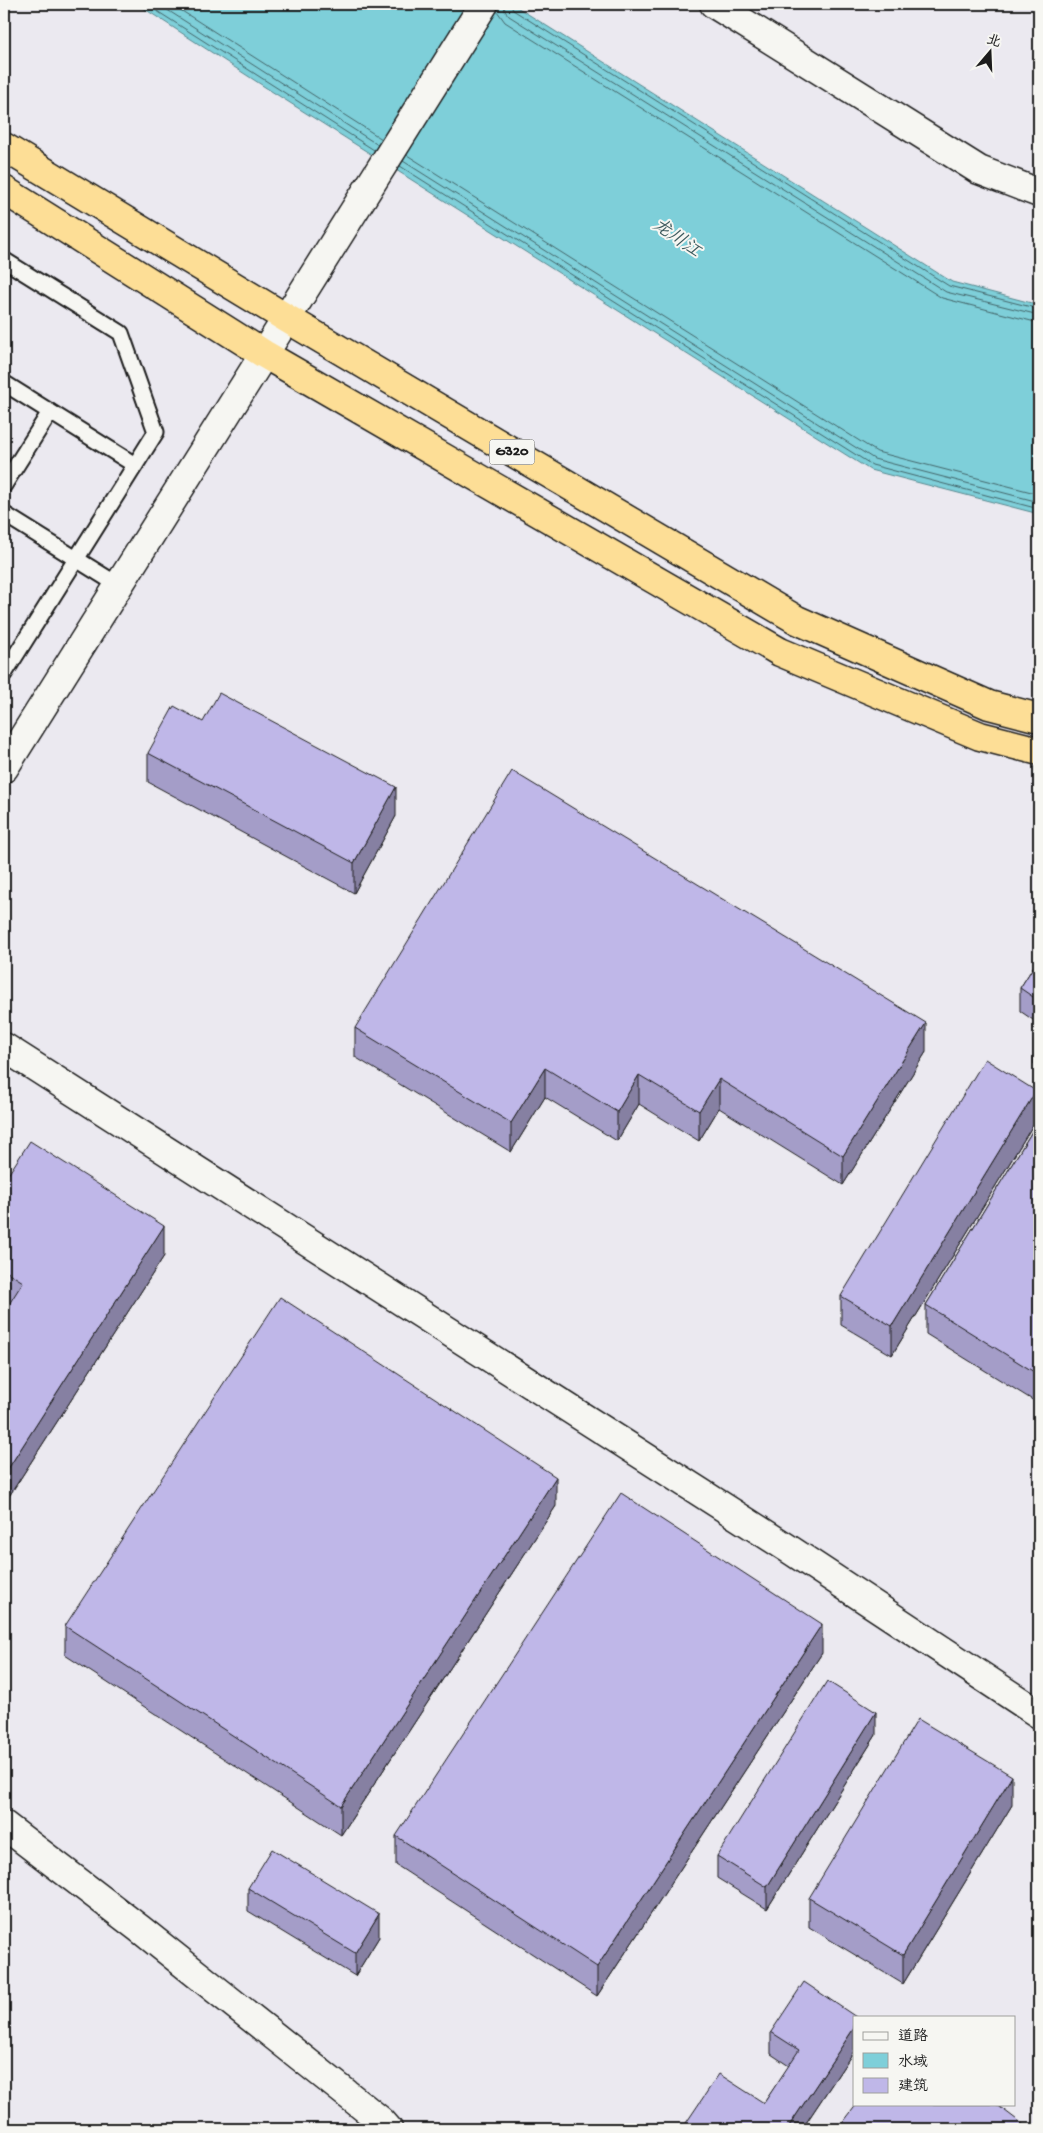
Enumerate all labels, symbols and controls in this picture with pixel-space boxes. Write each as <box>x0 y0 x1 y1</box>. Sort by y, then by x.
north arrow <box>966 28 1016 78</box>
text: 北 <box>984 32 1003 52</box>
water label: 龙川江 <box>648 214 706 264</box>
road number: G320 <box>490 440 534 464</box>
legend <box>853 2016 1016 2106</box>
text: 道路 <box>898 2028 928 2046</box>
text: 水域 <box>898 2054 928 2072</box>
text: 建筑 <box>898 2078 928 2096</box>

